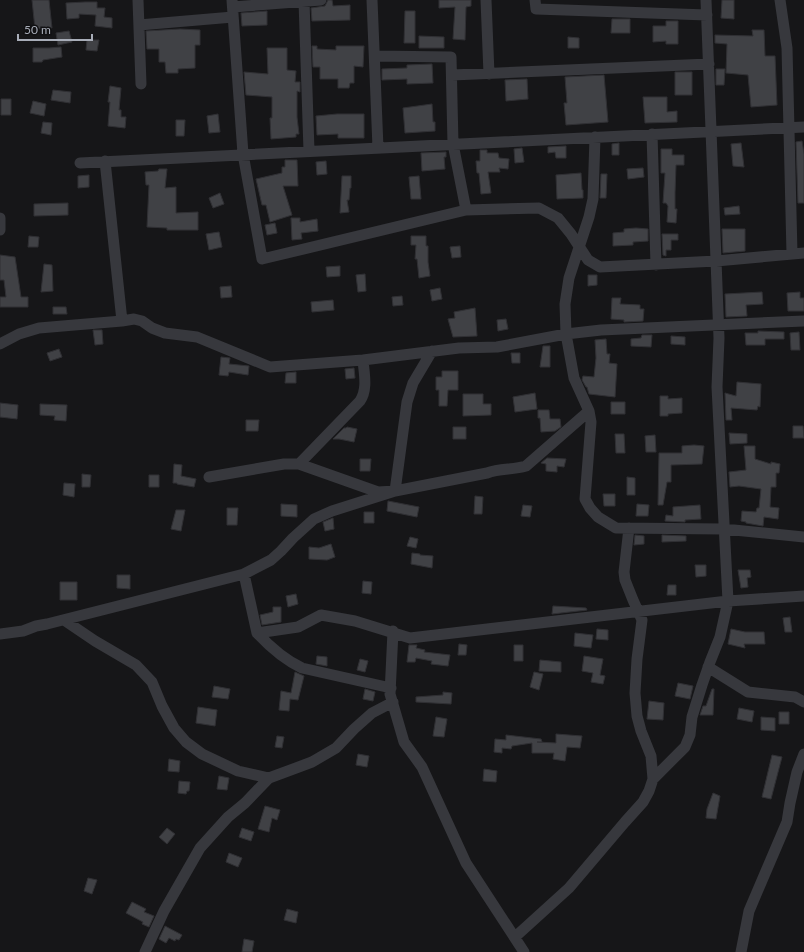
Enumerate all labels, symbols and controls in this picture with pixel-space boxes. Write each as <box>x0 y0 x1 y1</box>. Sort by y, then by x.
scale bar <box>18 16 92 42</box>
text: 50 m <box>24 22 51 37</box>

